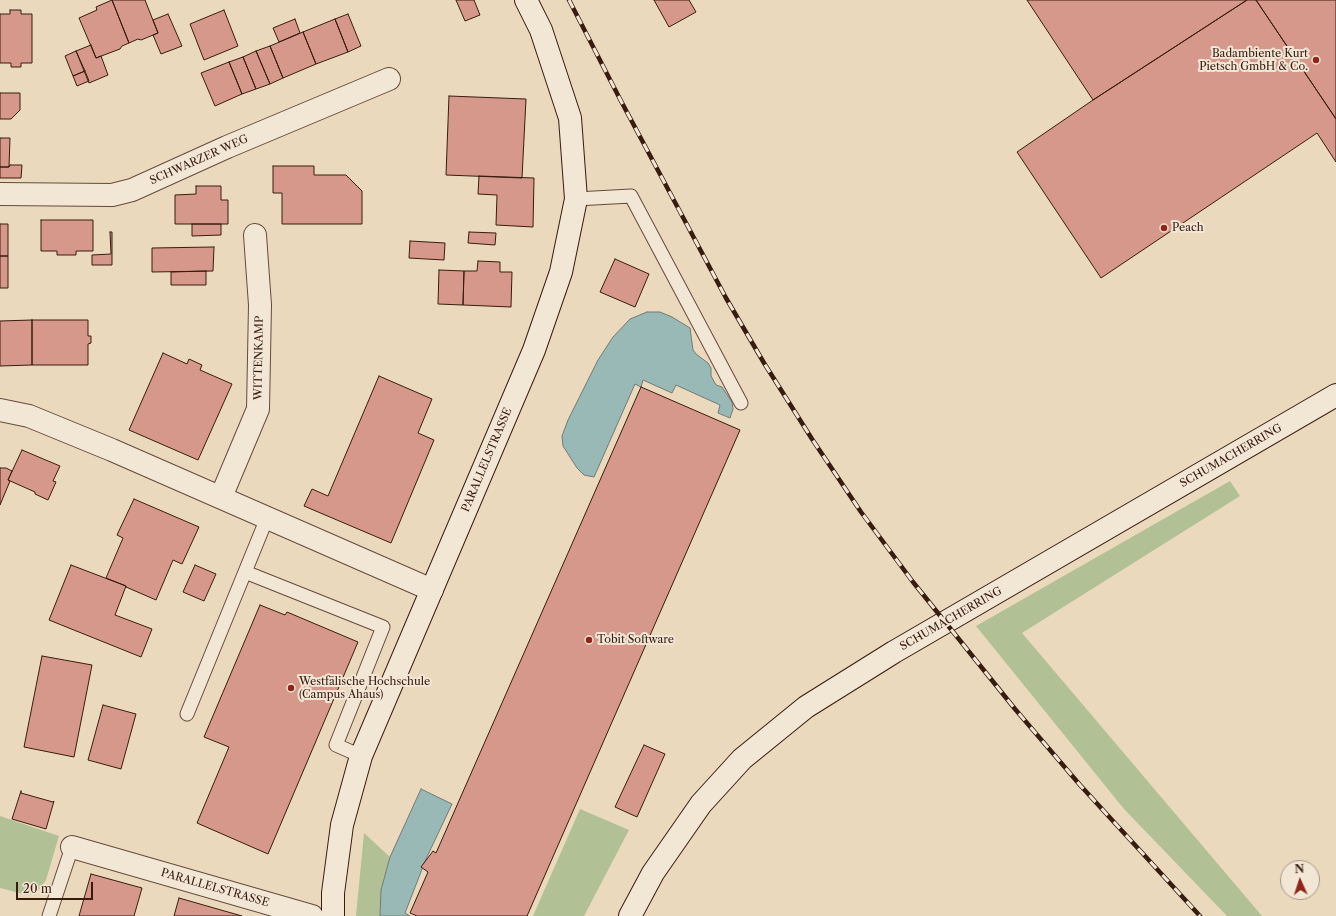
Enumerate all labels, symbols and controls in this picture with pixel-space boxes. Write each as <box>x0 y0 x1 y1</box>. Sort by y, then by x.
place label: Badambiente Kurt Pietsch GmbH & Co. <box>1199 47 1308 73</box>
marker: Badambiente Kurt Pietsch GmbH & Co. <box>1311 55 1321 65</box>
street label: SCHWARZER WEG <box>148 132 250 188</box>
place label: Peach <box>1172 221 1204 235</box>
marker: Peach <box>1159 223 1169 233</box>
street label: WITTENKAMP <box>252 316 266 400</box>
street label: PARALLELSTRASSE <box>459 406 515 514</box>
street label: SCHUMACHERRING <box>1178 421 1284 491</box>
street label: SCHUMACHERRING <box>898 584 1004 654</box>
place label: Tobit Software <box>597 633 674 647</box>
marker: Tobit Software <box>584 635 594 645</box>
place label: Westfälische Hochschule (Campus Ahaus) <box>299 675 430 701</box>
marker: Westfälische Hochschule (Campus Ahaus) <box>286 683 296 693</box>
north arrow <box>1280 860 1320 900</box>
text: N <box>1294 862 1305 876</box>
street label: PARALLELSTRASSE <box>159 866 271 910</box>
scale bar <box>18 874 95 900</box>
text: 20 m <box>23 881 52 896</box>

